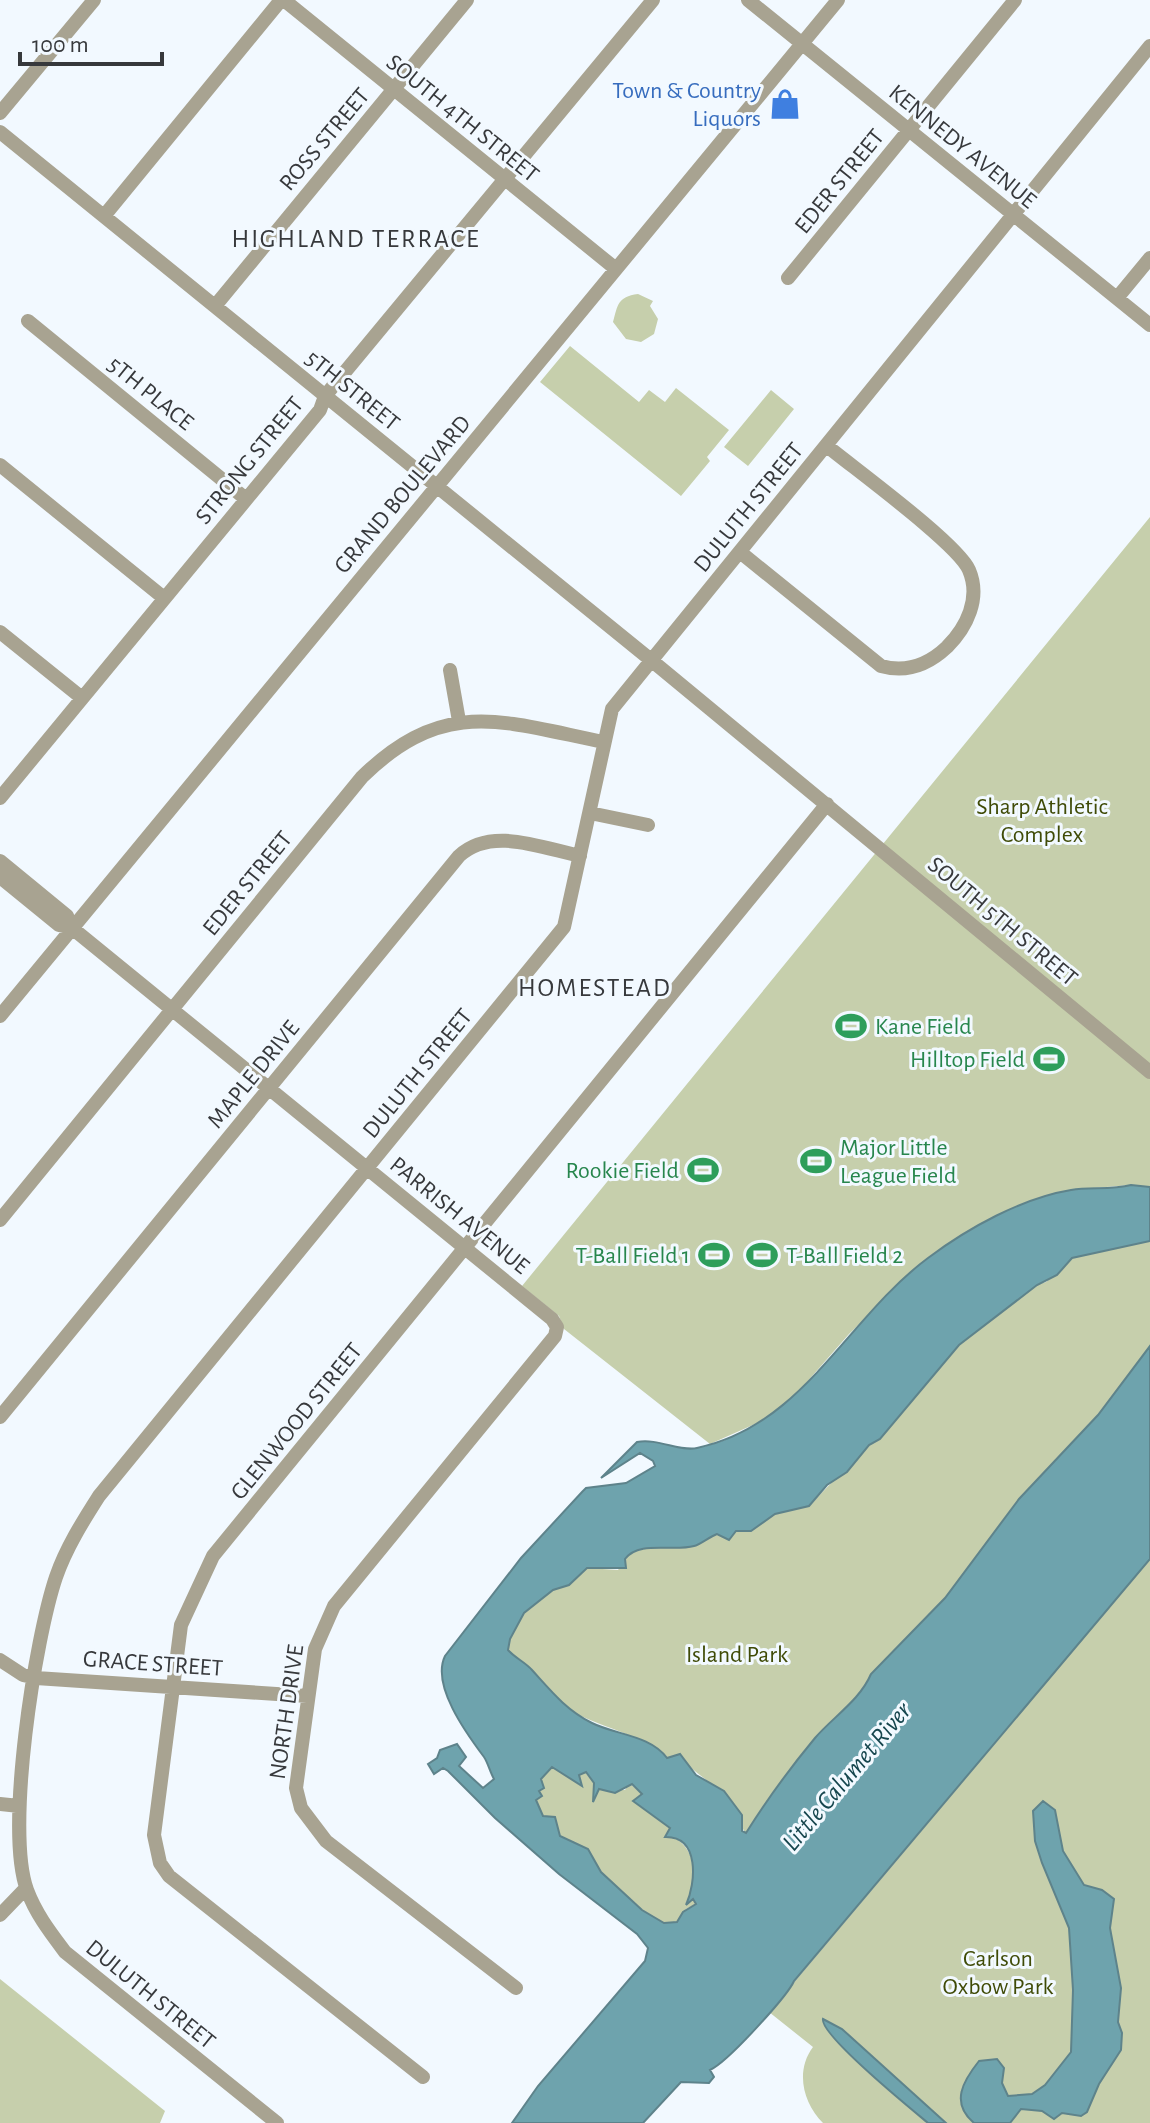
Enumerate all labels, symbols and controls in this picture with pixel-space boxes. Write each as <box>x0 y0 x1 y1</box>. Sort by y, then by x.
scale bar <box>20 16 162 66</box>
text: 100 m <box>32 33 89 57</box>
street label: SOUTH 4TH STREET <box>382 50 543 188</box>
place label: Town & Country Liquors <box>612 79 761 131</box>
street label: KENNEDY AVENUE <box>884 80 1041 214</box>
street label: ROSS STREET <box>275 84 375 196</box>
shop icon: Town & Country Liquors <box>768 87 802 121</box>
street label: EDER STREET <box>791 125 889 238</box>
district label: HIGHLAND TERRACE <box>231 226 481 252</box>
street label: 5TH STREET <box>301 346 404 436</box>
street label: 5TH PLACE <box>103 352 198 436</box>
street label: STRONG STREET <box>191 392 308 529</box>
street label: GRAND BOULEVARD <box>330 411 476 578</box>
street label: DULUTH STREET <box>690 438 808 577</box>
park label: Sharp Athletic Complex <box>976 795 1108 847</box>
street label: EDER STREET <box>199 827 297 940</box>
street label: SOUTH 5TH STREET <box>923 853 1082 991</box>
district label: HOMESTEAD <box>518 975 672 1001</box>
street label: DULUTH STREET <box>359 1004 477 1143</box>
sports icon: Kane Field <box>834 1009 868 1043</box>
place label: Kane Field <box>875 1015 972 1039</box>
street label: MAPLE DRIVE <box>203 1016 305 1133</box>
sports icon: Hilltop Field <box>1032 1042 1066 1076</box>
place label: Hilltop Field <box>910 1048 1025 1072</box>
place label: Major Little League Field <box>840 1136 956 1188</box>
sports icon: Major Little League Field <box>799 1144 833 1178</box>
street label: PARRISH AVENUE <box>385 1153 534 1279</box>
sports icon: Rookie Field <box>686 1153 720 1187</box>
place label: Rookie Field <box>566 1159 679 1183</box>
sports icon: T-Ball Field 1 <box>697 1238 731 1272</box>
sports icon: T-Ball Field 2 <box>745 1238 779 1272</box>
place label: T-Ball Field 1 <box>576 1244 690 1268</box>
place label: T-Ball Field 2 <box>786 1244 903 1268</box>
street label: GLENWOOD STREET <box>226 1339 367 1505</box>
street label: NORTH DRIVE <box>266 1643 308 1781</box>
park label: Island Park <box>686 1643 788 1667</box>
street label: GRACE STREET <box>82 1647 224 1681</box>
water label: Little Calumet River <box>777 1696 917 1856</box>
street label: DULUTH STREET <box>81 1936 220 2054</box>
park label: Carlson Oxbow Park <box>942 1947 1054 1999</box>

